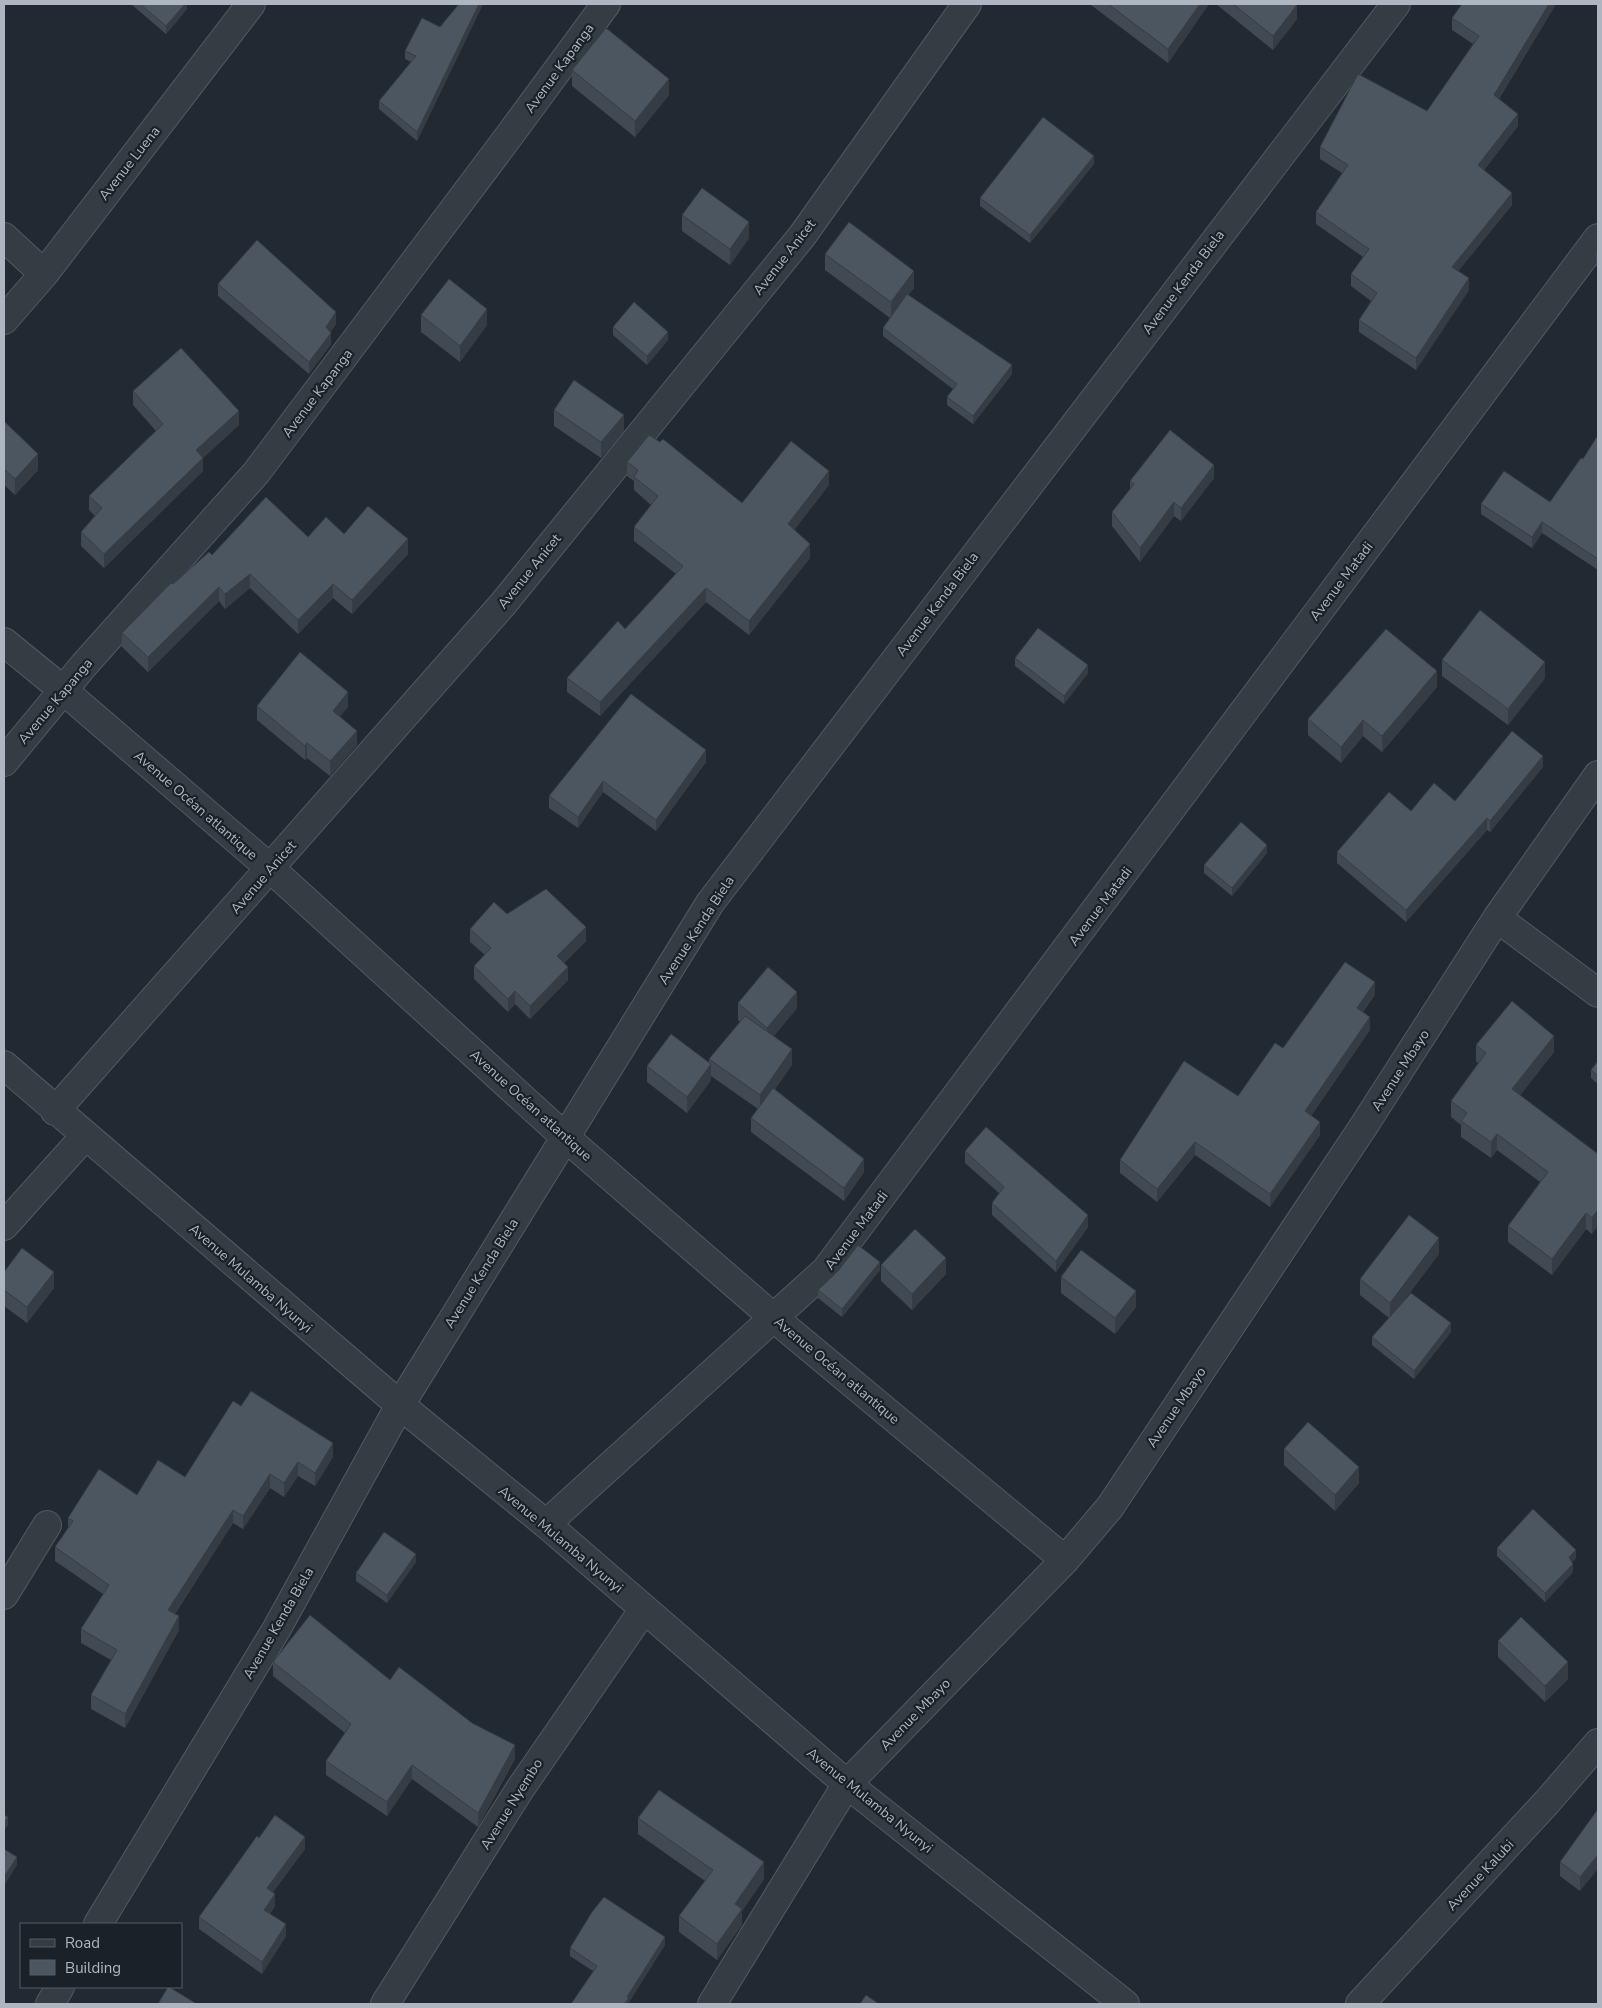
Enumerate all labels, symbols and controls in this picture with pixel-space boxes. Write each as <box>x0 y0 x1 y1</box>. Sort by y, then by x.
street label: Avenue Kapanga <box>520 20 598 117</box>
street label: Avenue Luena <box>94 122 164 204</box>
street label: Avenue Anicet <box>749 215 820 299</box>
street label: Avenue Kenda Biela <box>1138 226 1229 338</box>
street label: Avenue Kapanga <box>278 345 357 442</box>
street label: Avenue Anicet <box>493 530 566 613</box>
street label: Avenue Matadi <box>1305 538 1377 625</box>
street label: Avenue Kenda Biela <box>892 548 983 660</box>
street label: Avenue Kapanga <box>14 654 97 748</box>
street label: Avenue Océan atlantique <box>130 746 262 864</box>
street label: Avenue Anicet <box>226 837 301 918</box>
street label: Avenue Matadi <box>1064 863 1136 950</box>
street label: Avenue Kenda Biela <box>654 872 739 988</box>
street label: Avenue Mbayo <box>1367 1026 1434 1115</box>
street label: Avenue Océan atlantique <box>466 1045 596 1165</box>
street label: Avenue Matadi <box>820 1187 892 1274</box>
street label: Avenue Kenda Biela <box>440 1215 523 1332</box>
street label: Avenue Mulamba Nyunyi <box>185 1220 316 1337</box>
street label: Avenue Océan atlantique <box>770 1312 903 1429</box>
street label: Avenue Mbayo <box>1142 1363 1211 1451</box>
street label: Avenue Mulamba Nyunyi <box>494 1481 627 1597</box>
street label: Avenue Kenda Biela <box>239 1564 318 1683</box>
street label: Avenue Mbayo <box>876 1674 955 1755</box>
street label: Avenue Mulamba Nyunyi <box>802 1743 937 1857</box>
street label: Avenue Nyembo <box>476 1755 547 1853</box>
street label: Avenue Kalubi <box>1442 1836 1518 1915</box>
legend <box>20 1923 182 1988</box>
text: Road <box>65 1933 100 1953</box>
text: Building <box>65 1958 121 1978</box>

